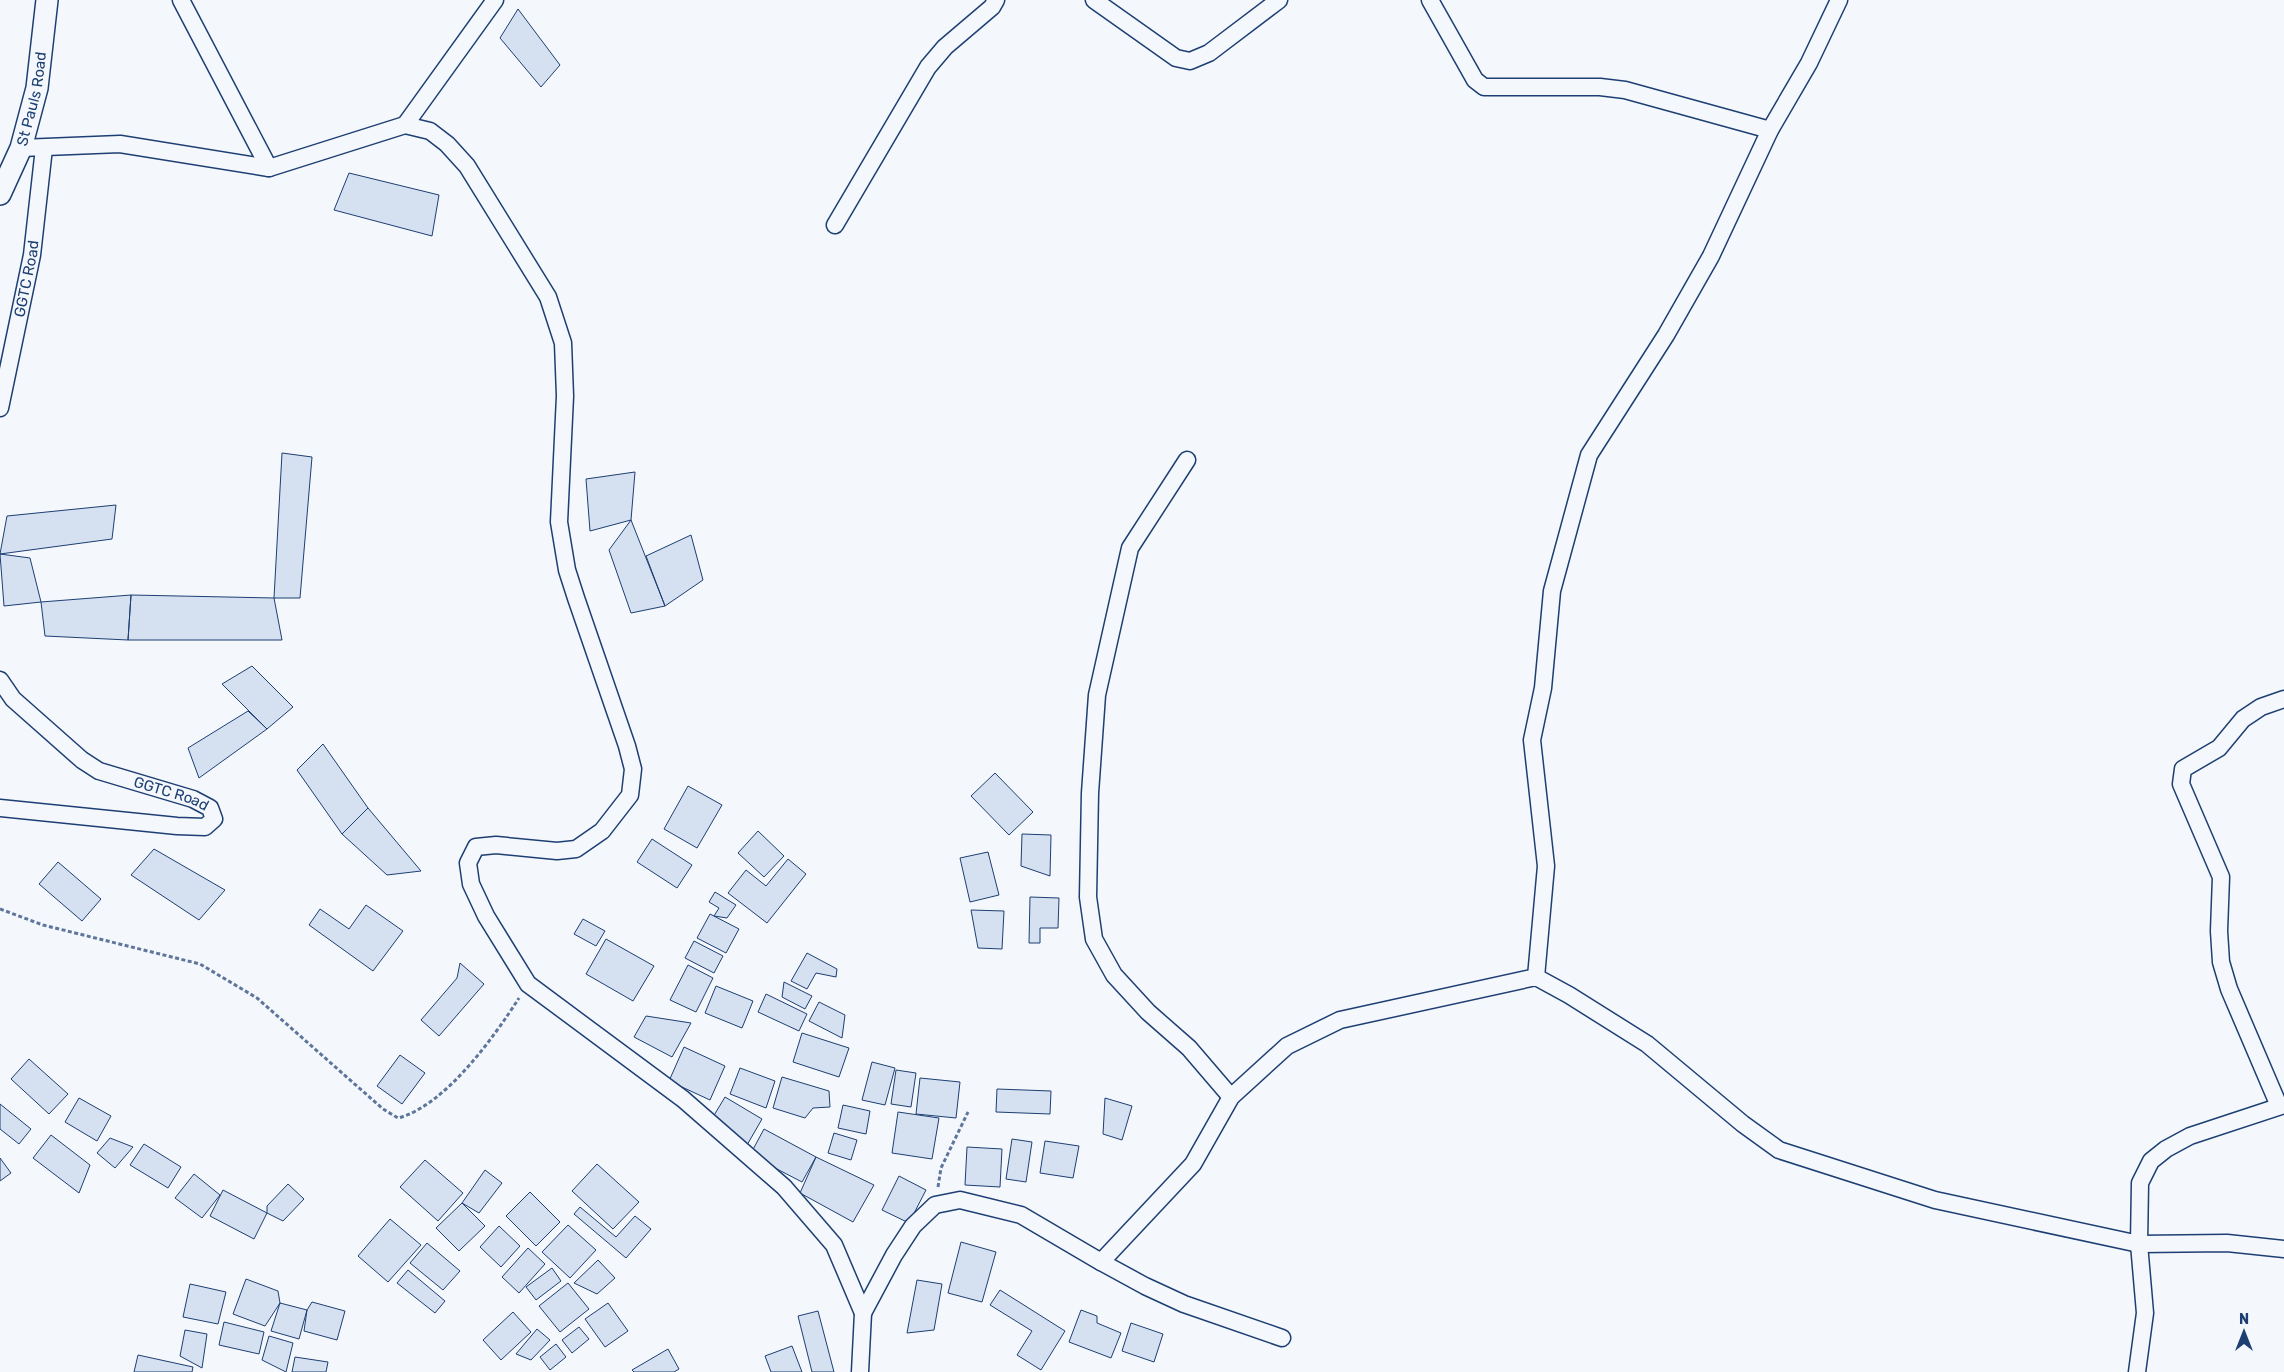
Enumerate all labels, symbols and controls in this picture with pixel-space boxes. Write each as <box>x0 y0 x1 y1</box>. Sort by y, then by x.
street label: St Pauls Road <box>13 51 50 148</box>
street label: GGTC Road <box>10 239 43 319</box>
street label: GGTC Road <box>132 773 212 815</box>
north arrow <box>2219 1307 2269 1357</box>
text: N <box>2239 1311 2249 1328</box>

